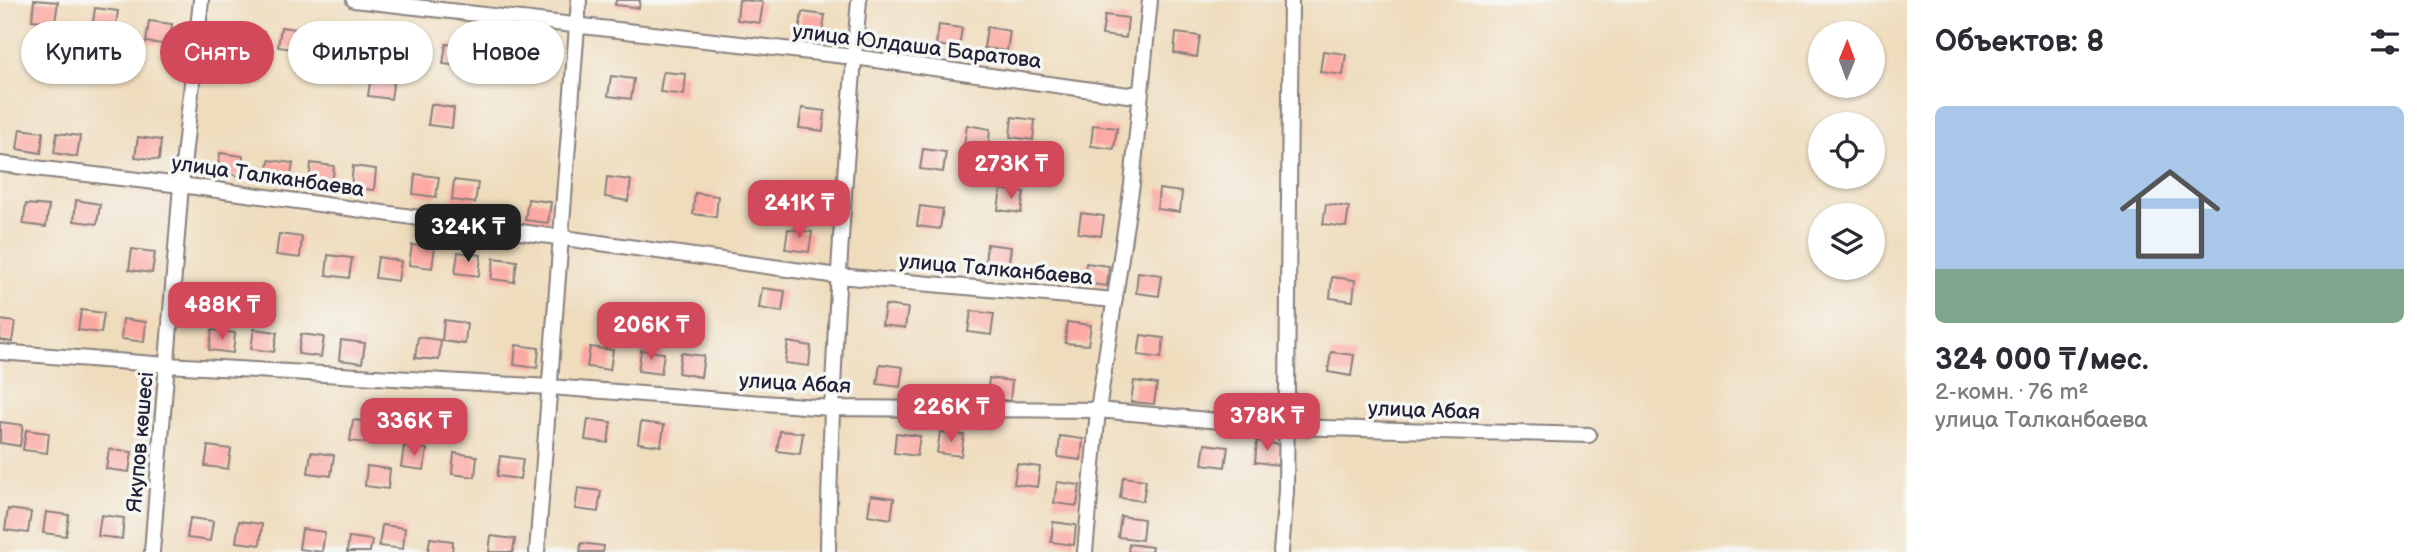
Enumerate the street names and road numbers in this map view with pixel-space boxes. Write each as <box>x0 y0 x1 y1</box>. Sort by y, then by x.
street label: улица Юлдаша Баратова <box>791 19 1043 74</box>
street label: улица Талканбаева <box>170 151 367 202</box>
street label: улица Талканбаева <box>898 249 1094 290</box>
street label: улица Абая <box>738 368 852 399</box>
street label: Якупов көшесі <box>122 371 159 513</box>
street label: улица Абая <box>1368 396 1480 425</box>

